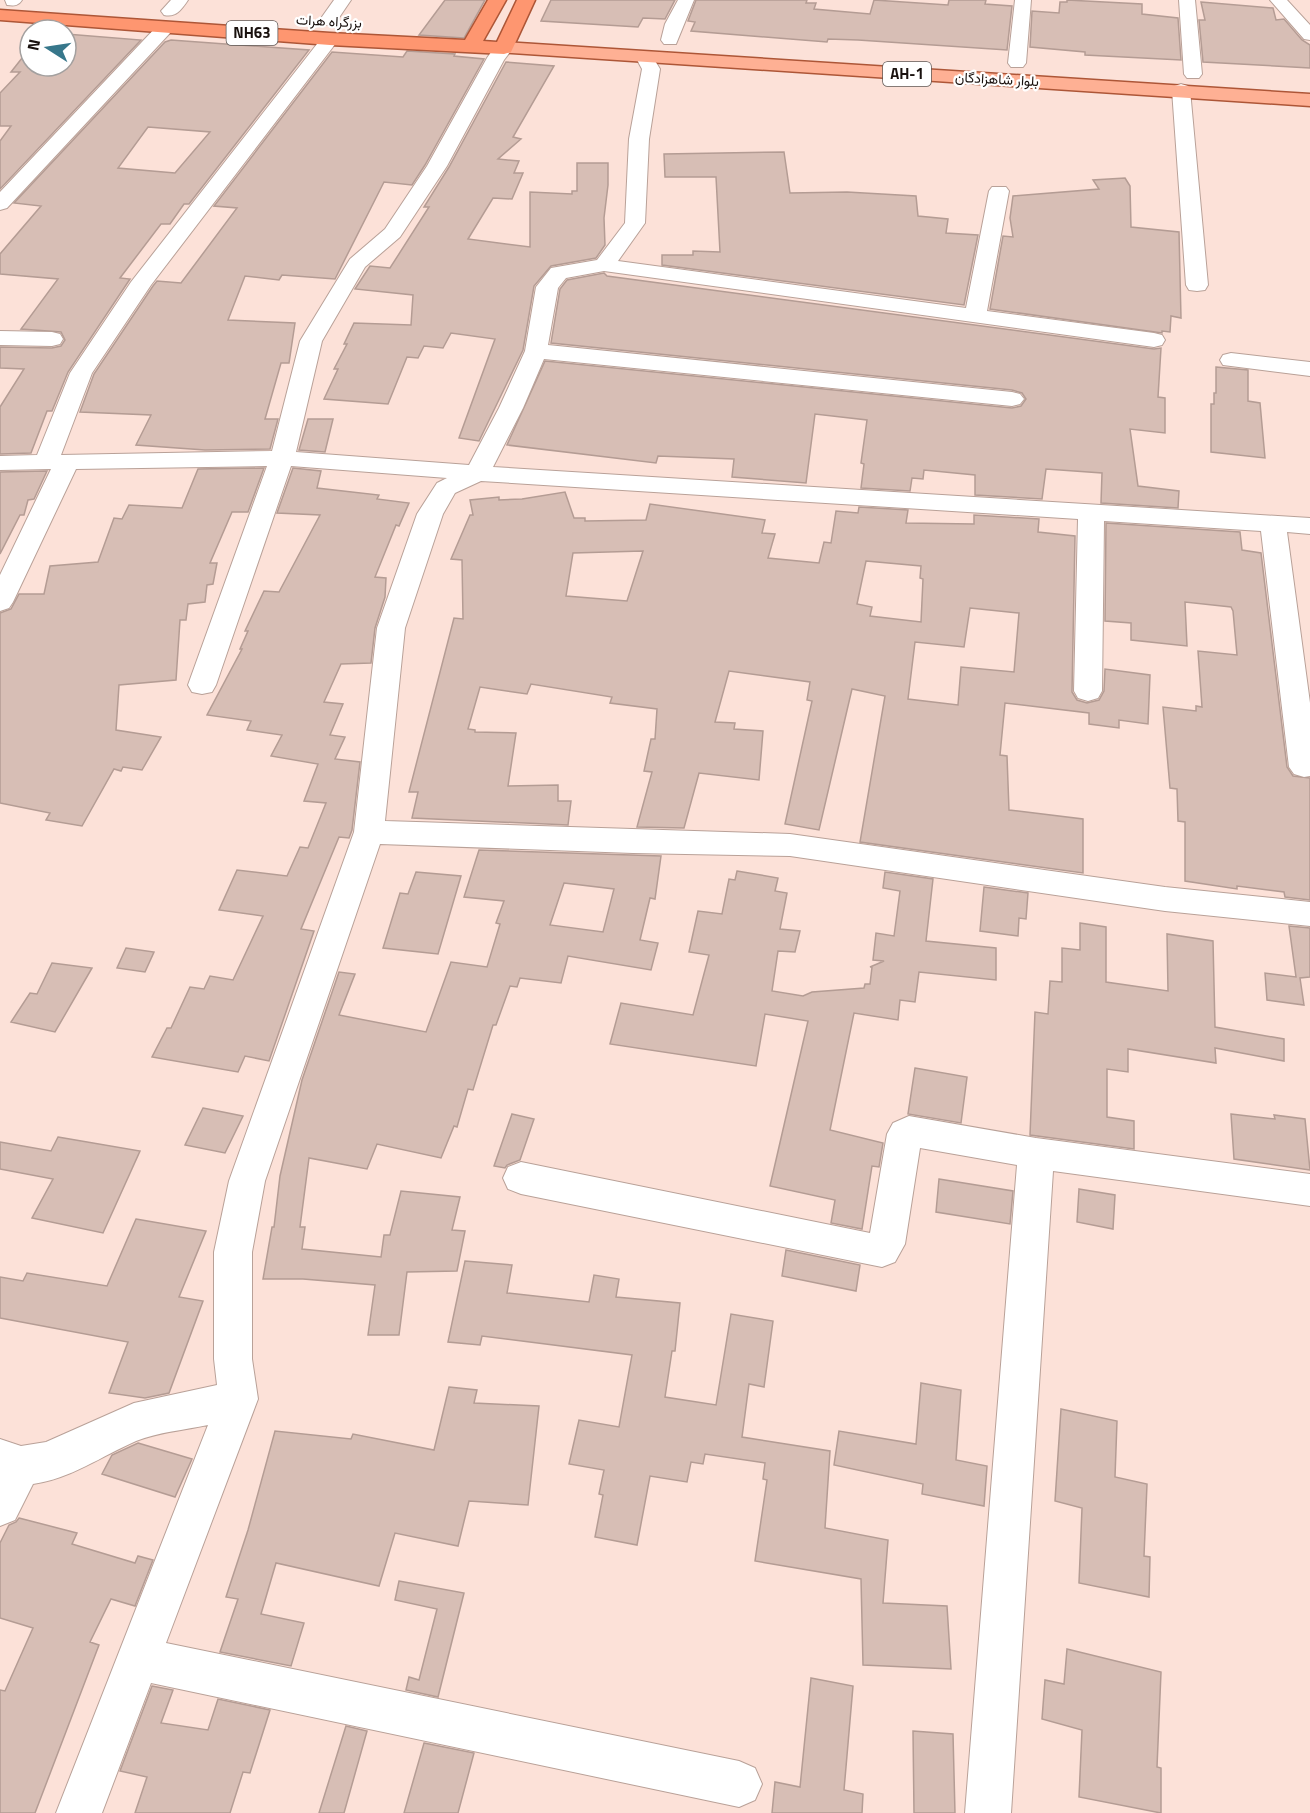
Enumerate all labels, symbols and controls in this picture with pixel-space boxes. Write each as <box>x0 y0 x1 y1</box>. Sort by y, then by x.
street label: بزرگراه هرات <box>296 8 363 33</box>
north arrow <box>18 18 78 78</box>
road number: NH63 <box>226 21 278 45</box>
text: N <box>20 37 46 53</box>
road number: AH-1 <box>883 62 931 86</box>
street label: بلوار شاهزادگان <box>955 66 1039 91</box>

